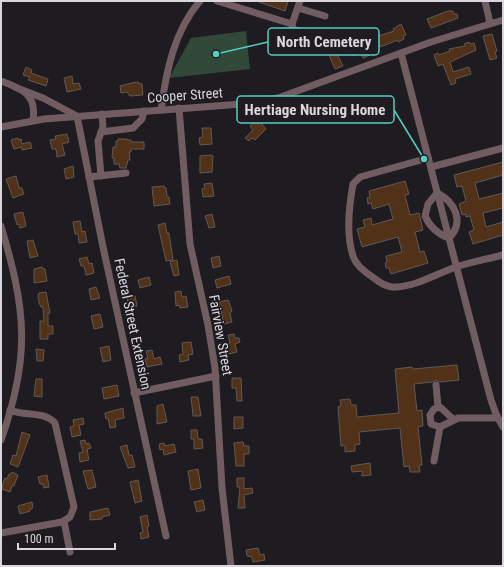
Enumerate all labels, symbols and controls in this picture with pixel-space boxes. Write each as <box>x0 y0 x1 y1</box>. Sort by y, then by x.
callout: North Cemetery <box>268 28 379 55</box>
text: North Cemetery <box>276 33 372 51</box>
street label: Cooper Street <box>147 84 223 106</box>
callout: Hertiage Nursing Home <box>237 96 394 123</box>
text: Hertiage Nursing Home <box>245 101 385 119</box>
street label: Federal Street Extension <box>111 257 155 391</box>
street label: Fairview Street <box>206 293 236 377</box>
scale bar <box>18 525 115 551</box>
text: 100 m <box>24 532 54 546</box>

